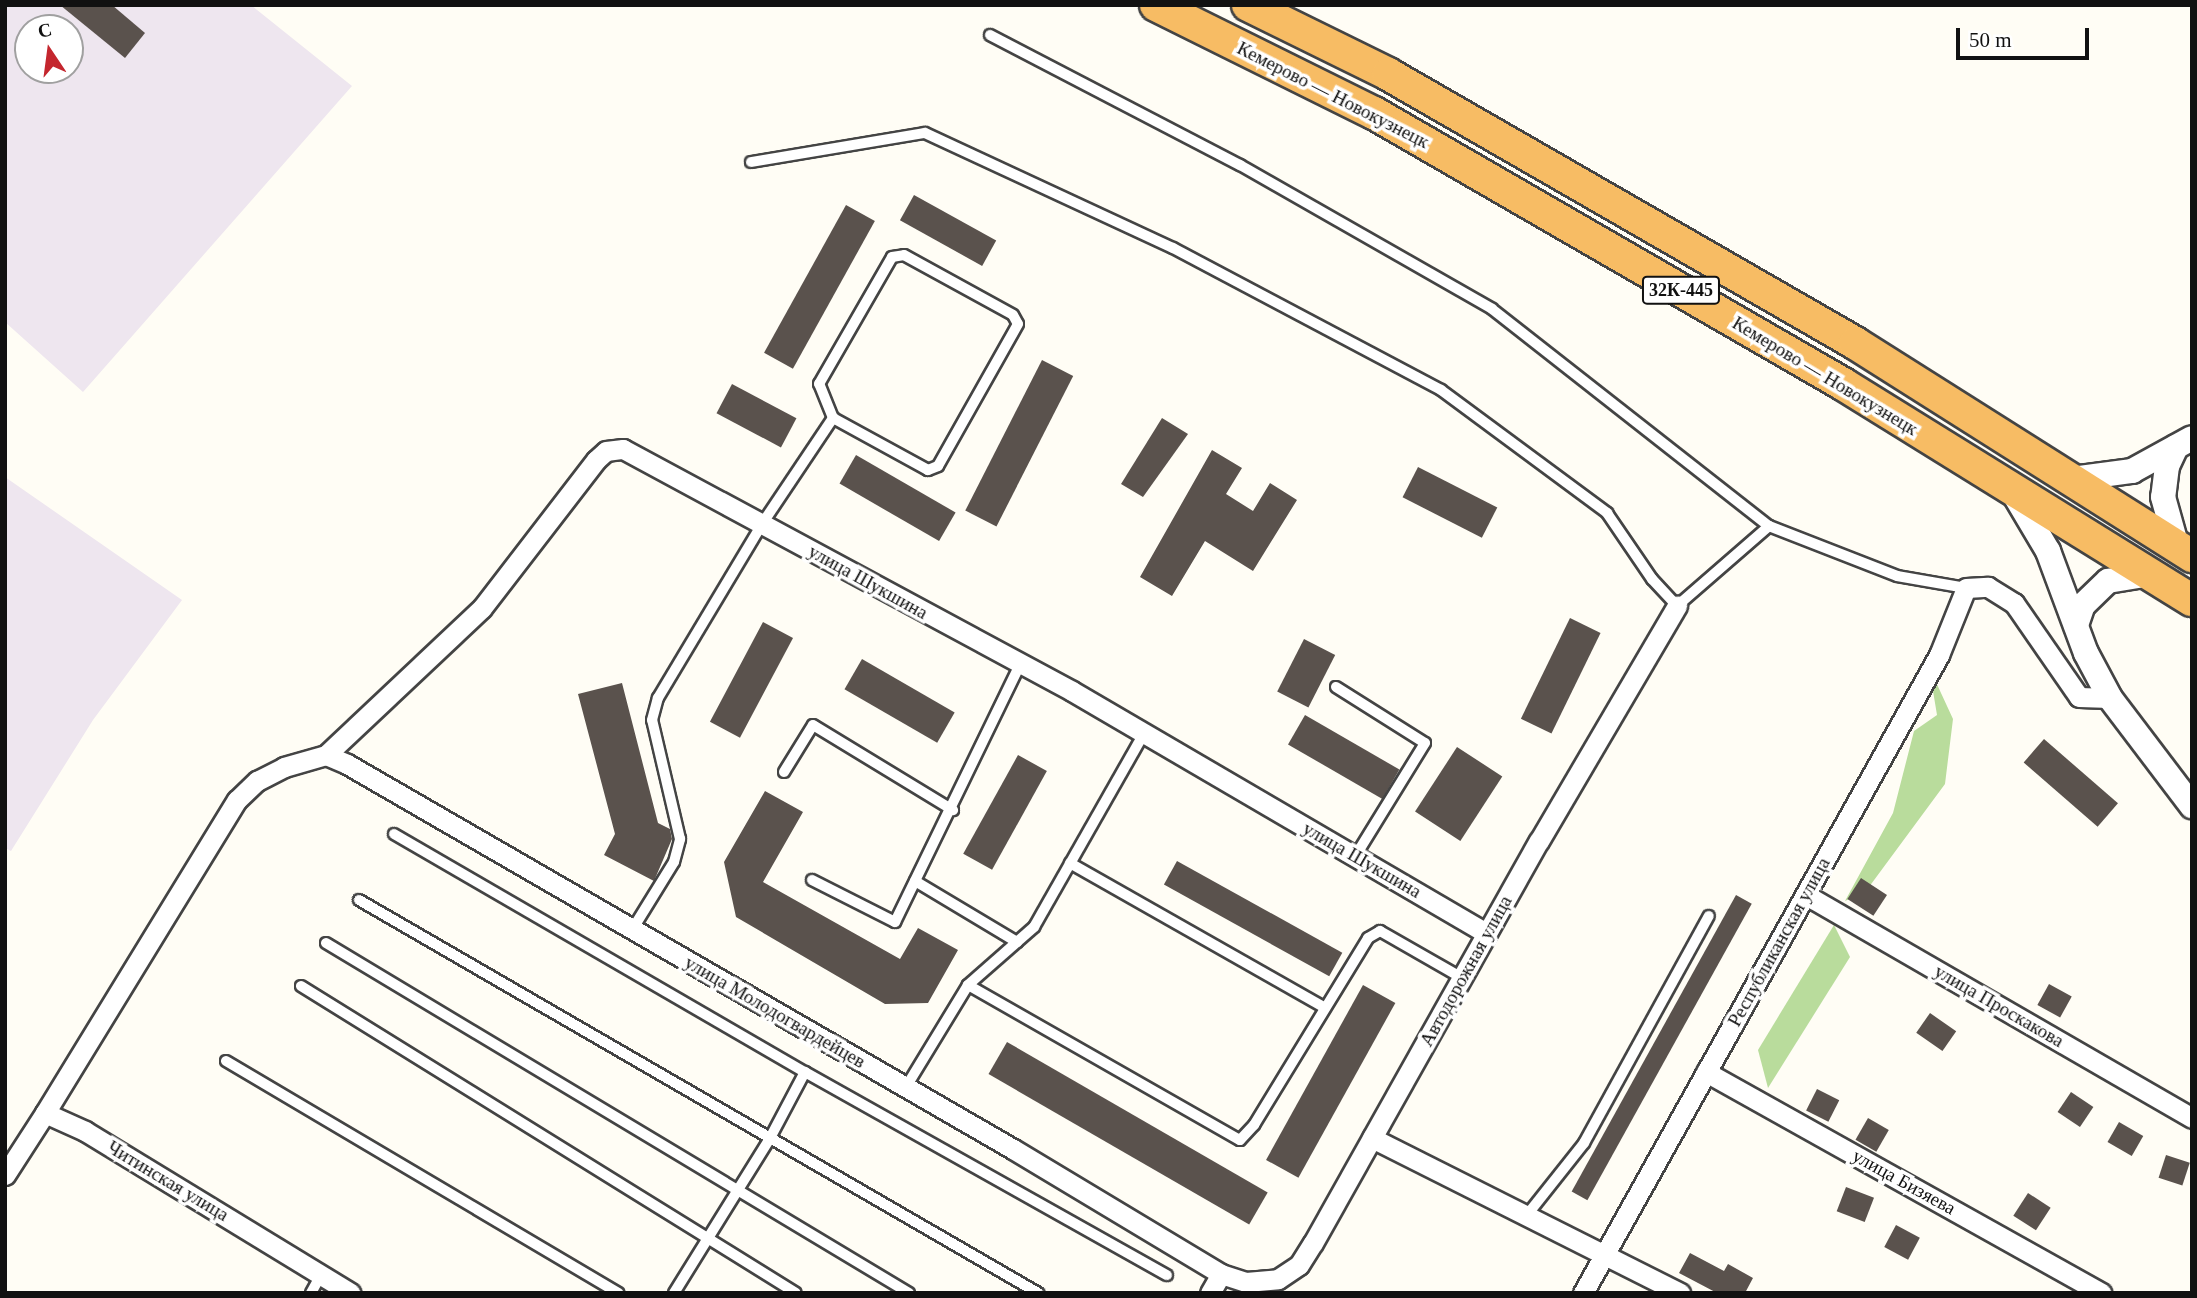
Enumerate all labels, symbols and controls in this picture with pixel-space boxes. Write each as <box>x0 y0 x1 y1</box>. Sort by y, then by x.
north arrow <box>14 14 84 84</box>
scale bar <box>1959 14 2092 58</box>
text: С <box>36 18 54 42</box>
text: 50 m <box>1969 28 2012 52</box>
street label: Кемерово — Новокузнецк <box>1233 37 1433 153</box>
road number: 32К-445 <box>1641 276 1721 304</box>
street label: Кемерово — Новокузнецк <box>1728 312 1922 440</box>
street label: улица Шукшина <box>804 540 932 624</box>
street label: улица Шукшина <box>1299 817 1425 903</box>
street label: Республиканская улица <box>1723 854 1835 1030</box>
street label: Автодорожная улица <box>1415 892 1517 1050</box>
street label: улица Молодогвардейцев <box>681 951 869 1073</box>
street label: улица Проскакова <box>1930 960 2068 1052</box>
street label: Читинская улица <box>103 1136 233 1226</box>
street label: улица Бизяева <box>1848 1144 1960 1220</box>

